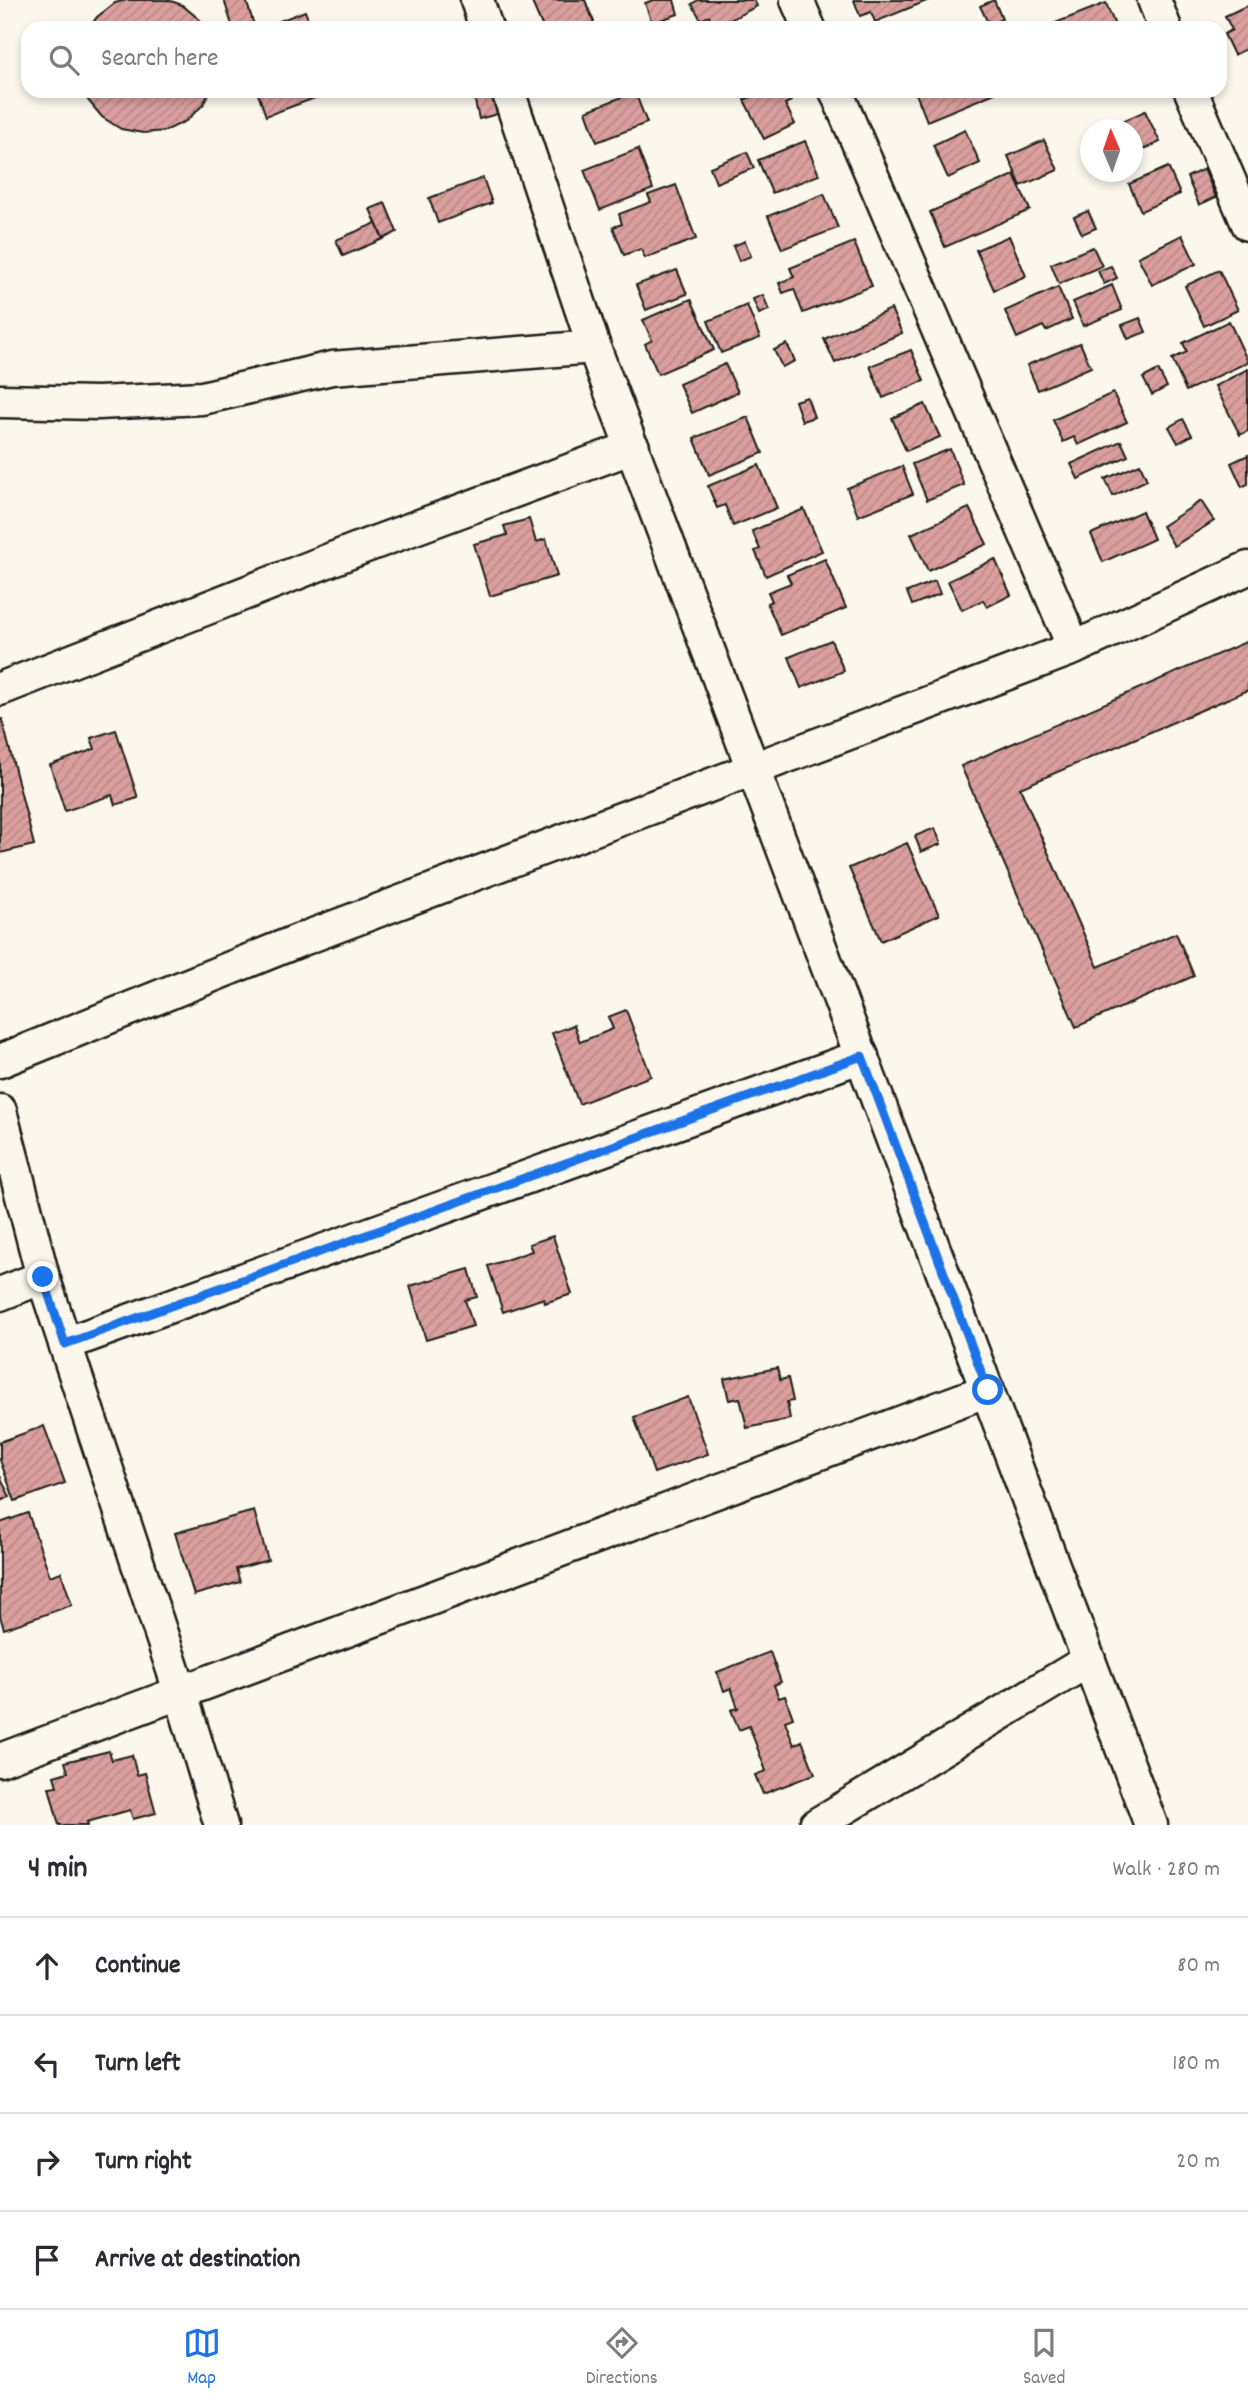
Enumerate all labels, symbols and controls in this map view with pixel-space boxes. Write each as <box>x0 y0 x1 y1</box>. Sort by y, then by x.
search box <box>21 21 1227 98</box>
icon: search <box>45 41 83 79</box>
text: Search here <box>101 41 219 78</box>
north arrow <box>1080 119 1143 182</box>
route end <box>27 1261 58 1292</box>
route start <box>972 1374 1003 1405</box>
text: 4 min <box>28 1849 87 1892</box>
text: Walk · 280 m <box>1112 1854 1220 1887</box>
icon: ahead <box>28 1947 66 1985</box>
text: Continue <box>95 1948 180 1985</box>
text: 80 m <box>1177 1950 1220 1983</box>
icon: left <box>28 2045 66 2083</box>
text: Turn left <box>95 2046 181 2083</box>
text: 180 m <box>1172 2048 1220 2081</box>
icon: right <box>28 2143 66 2181</box>
text: Turn right <box>95 2144 192 2181</box>
text: 20 m <box>1176 2146 1220 2179</box>
icon: arrive <box>28 2241 66 2279</box>
text: Arrive at destination <box>95 2242 300 2279</box>
tab: Map <box>183 2324 221 2393</box>
tab: Directions <box>586 2324 658 2393</box>
tab: Saved <box>1023 2324 1065 2393</box>

